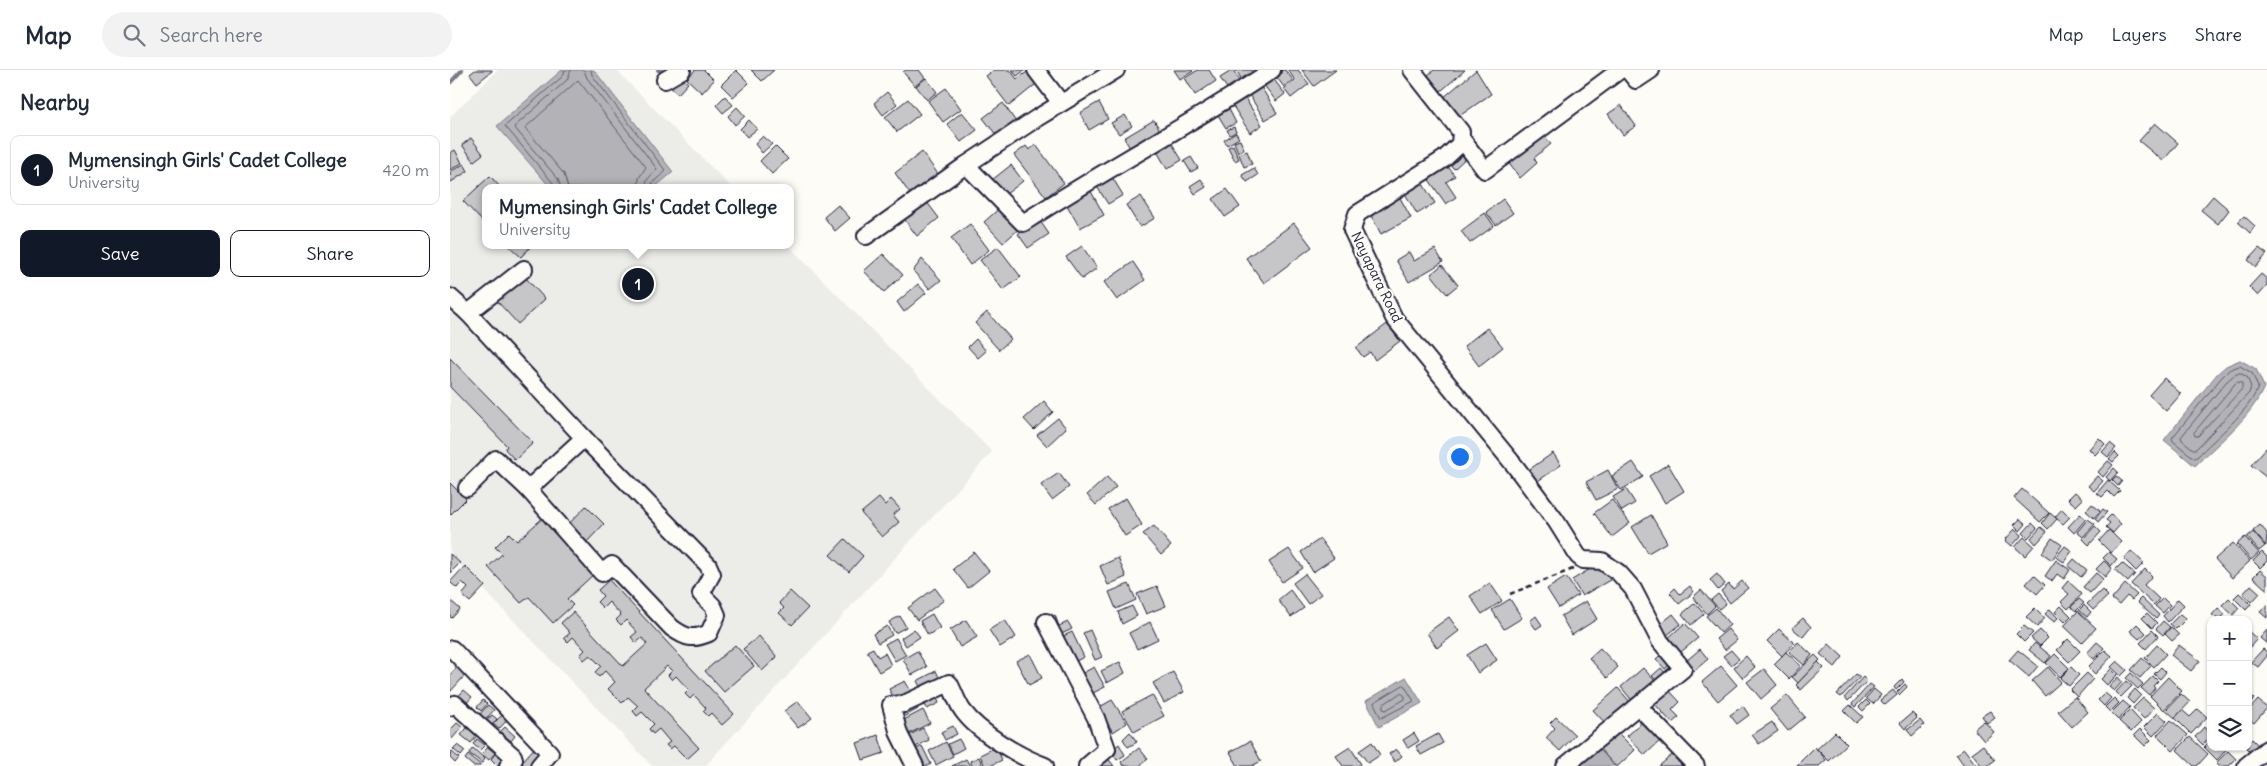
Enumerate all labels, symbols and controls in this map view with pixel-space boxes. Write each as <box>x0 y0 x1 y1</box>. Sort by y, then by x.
search box <box>102 12 452 57</box>
text: Map <box>25 20 72 50</box>
icon: search <box>120 21 148 49</box>
text: Search here <box>160 23 263 47</box>
text: Map <box>2048 23 2083 46</box>
text: Layers <box>2111 23 2167 46</box>
text: Share <box>2195 23 2242 46</box>
text: Nearby <box>20 89 90 116</box>
text: Mymensingh Girls' Cadet College <box>68 148 347 172</box>
text: 1 <box>34 160 40 180</box>
text: 420 m <box>383 160 429 180</box>
text: University <box>68 172 140 192</box>
popup <box>482 184 794 249</box>
text: Mymensingh Girls' Cadet College <box>499 195 777 219</box>
text: University <box>499 219 571 239</box>
street label: Nayapara Road <box>1347 229 1407 325</box>
button: Save <box>20 230 220 277</box>
button: Share <box>230 230 430 277</box>
pin: 1 <box>622 265 654 303</box>
your location <box>1447 444 1473 470</box>
map controls <box>2207 616 2252 751</box>
button: + <box>2207 616 2252 661</box>
button: − <box>2207 661 2252 706</box>
button: layers <box>2207 706 2252 751</box>

